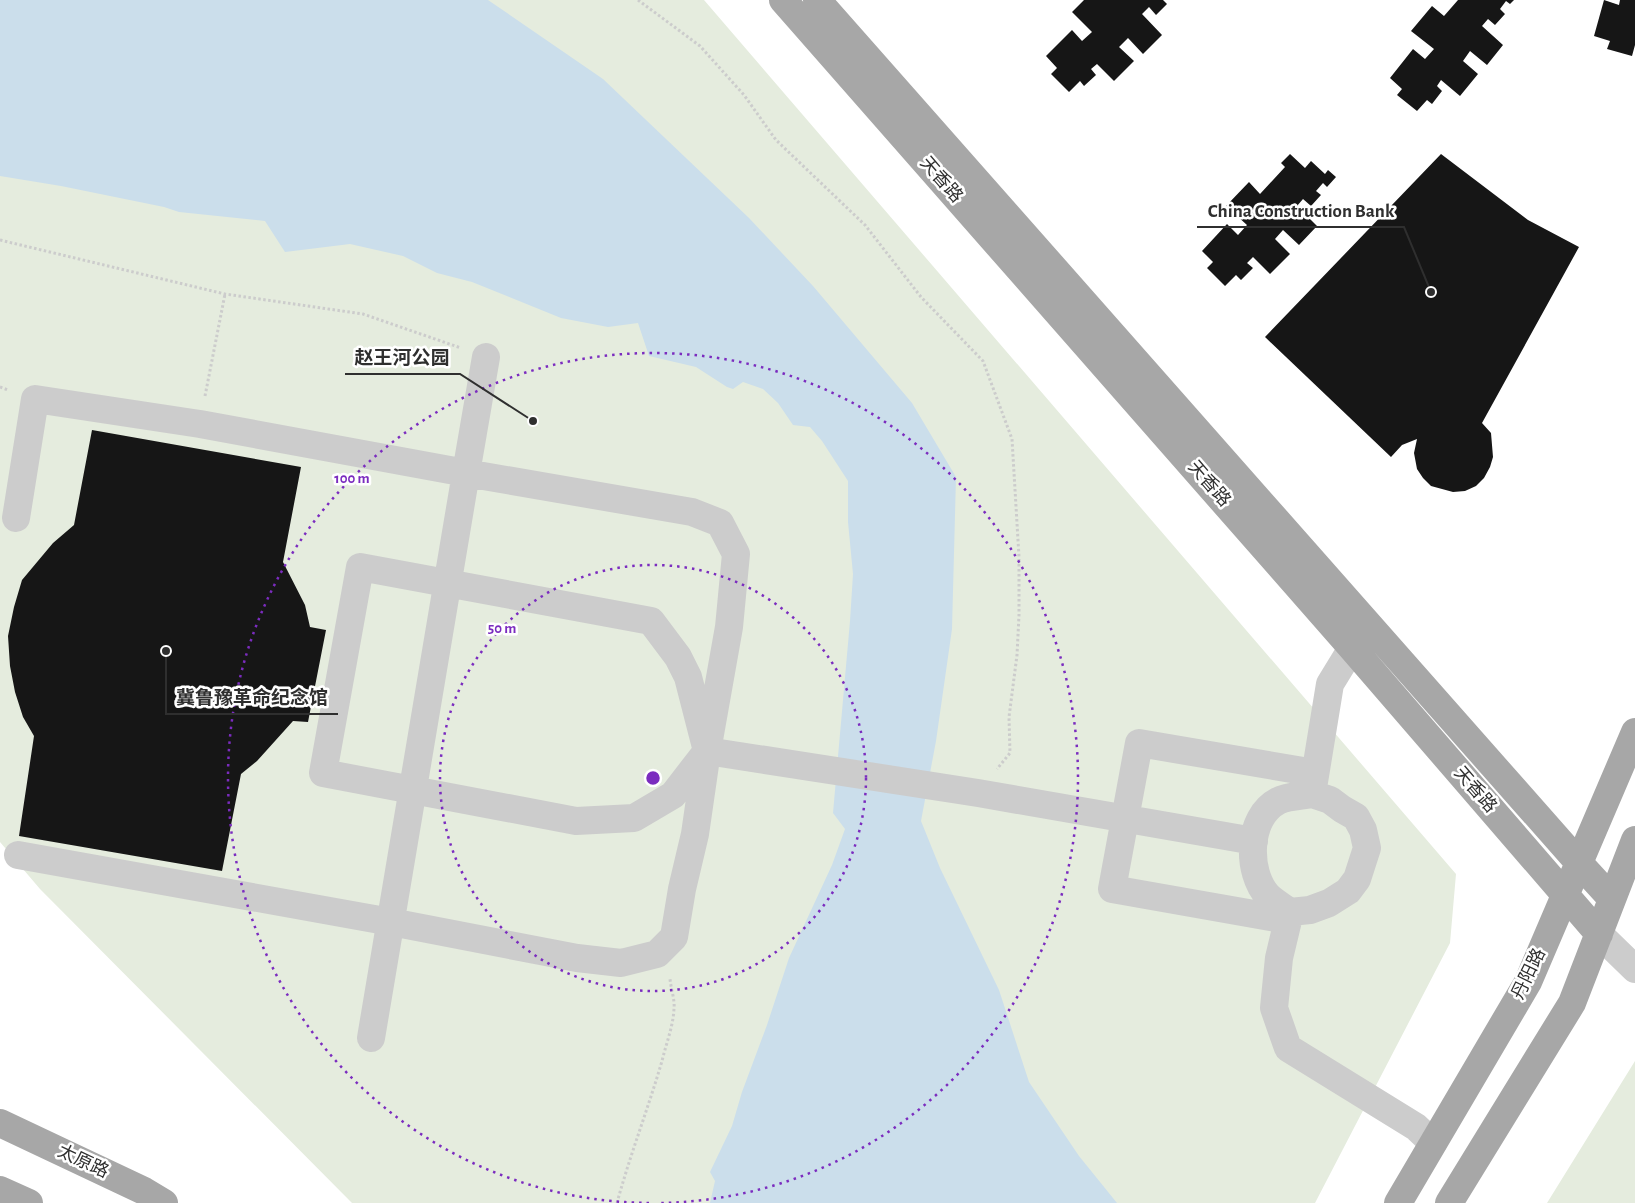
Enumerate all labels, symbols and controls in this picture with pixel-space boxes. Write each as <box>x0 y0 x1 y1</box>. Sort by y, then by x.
street label: 天香路 <box>916 152 967 206</box>
callout: China Construction Bank <box>1197 193 1404 227</box>
text: China Construction Bank <box>1208 202 1395 221</box>
callout: 赵王河公园 <box>345 340 460 374</box>
text: 赵王河公园 <box>354 348 450 368</box>
street label: 天香路 <box>1184 456 1235 510</box>
text: 100 m <box>334 471 370 486</box>
text: 50 m <box>488 621 516 636</box>
callout: 冀鲁豫革命纪念馆 <box>166 680 338 714</box>
text: 冀鲁豫革命纪念馆 <box>176 687 328 708</box>
street label: 天香路 <box>1450 762 1501 816</box>
centre of rings <box>644 769 662 787</box>
street label: 丹阳路 <box>1507 945 1549 1002</box>
street label: 太原路 <box>55 1141 112 1182</box>

